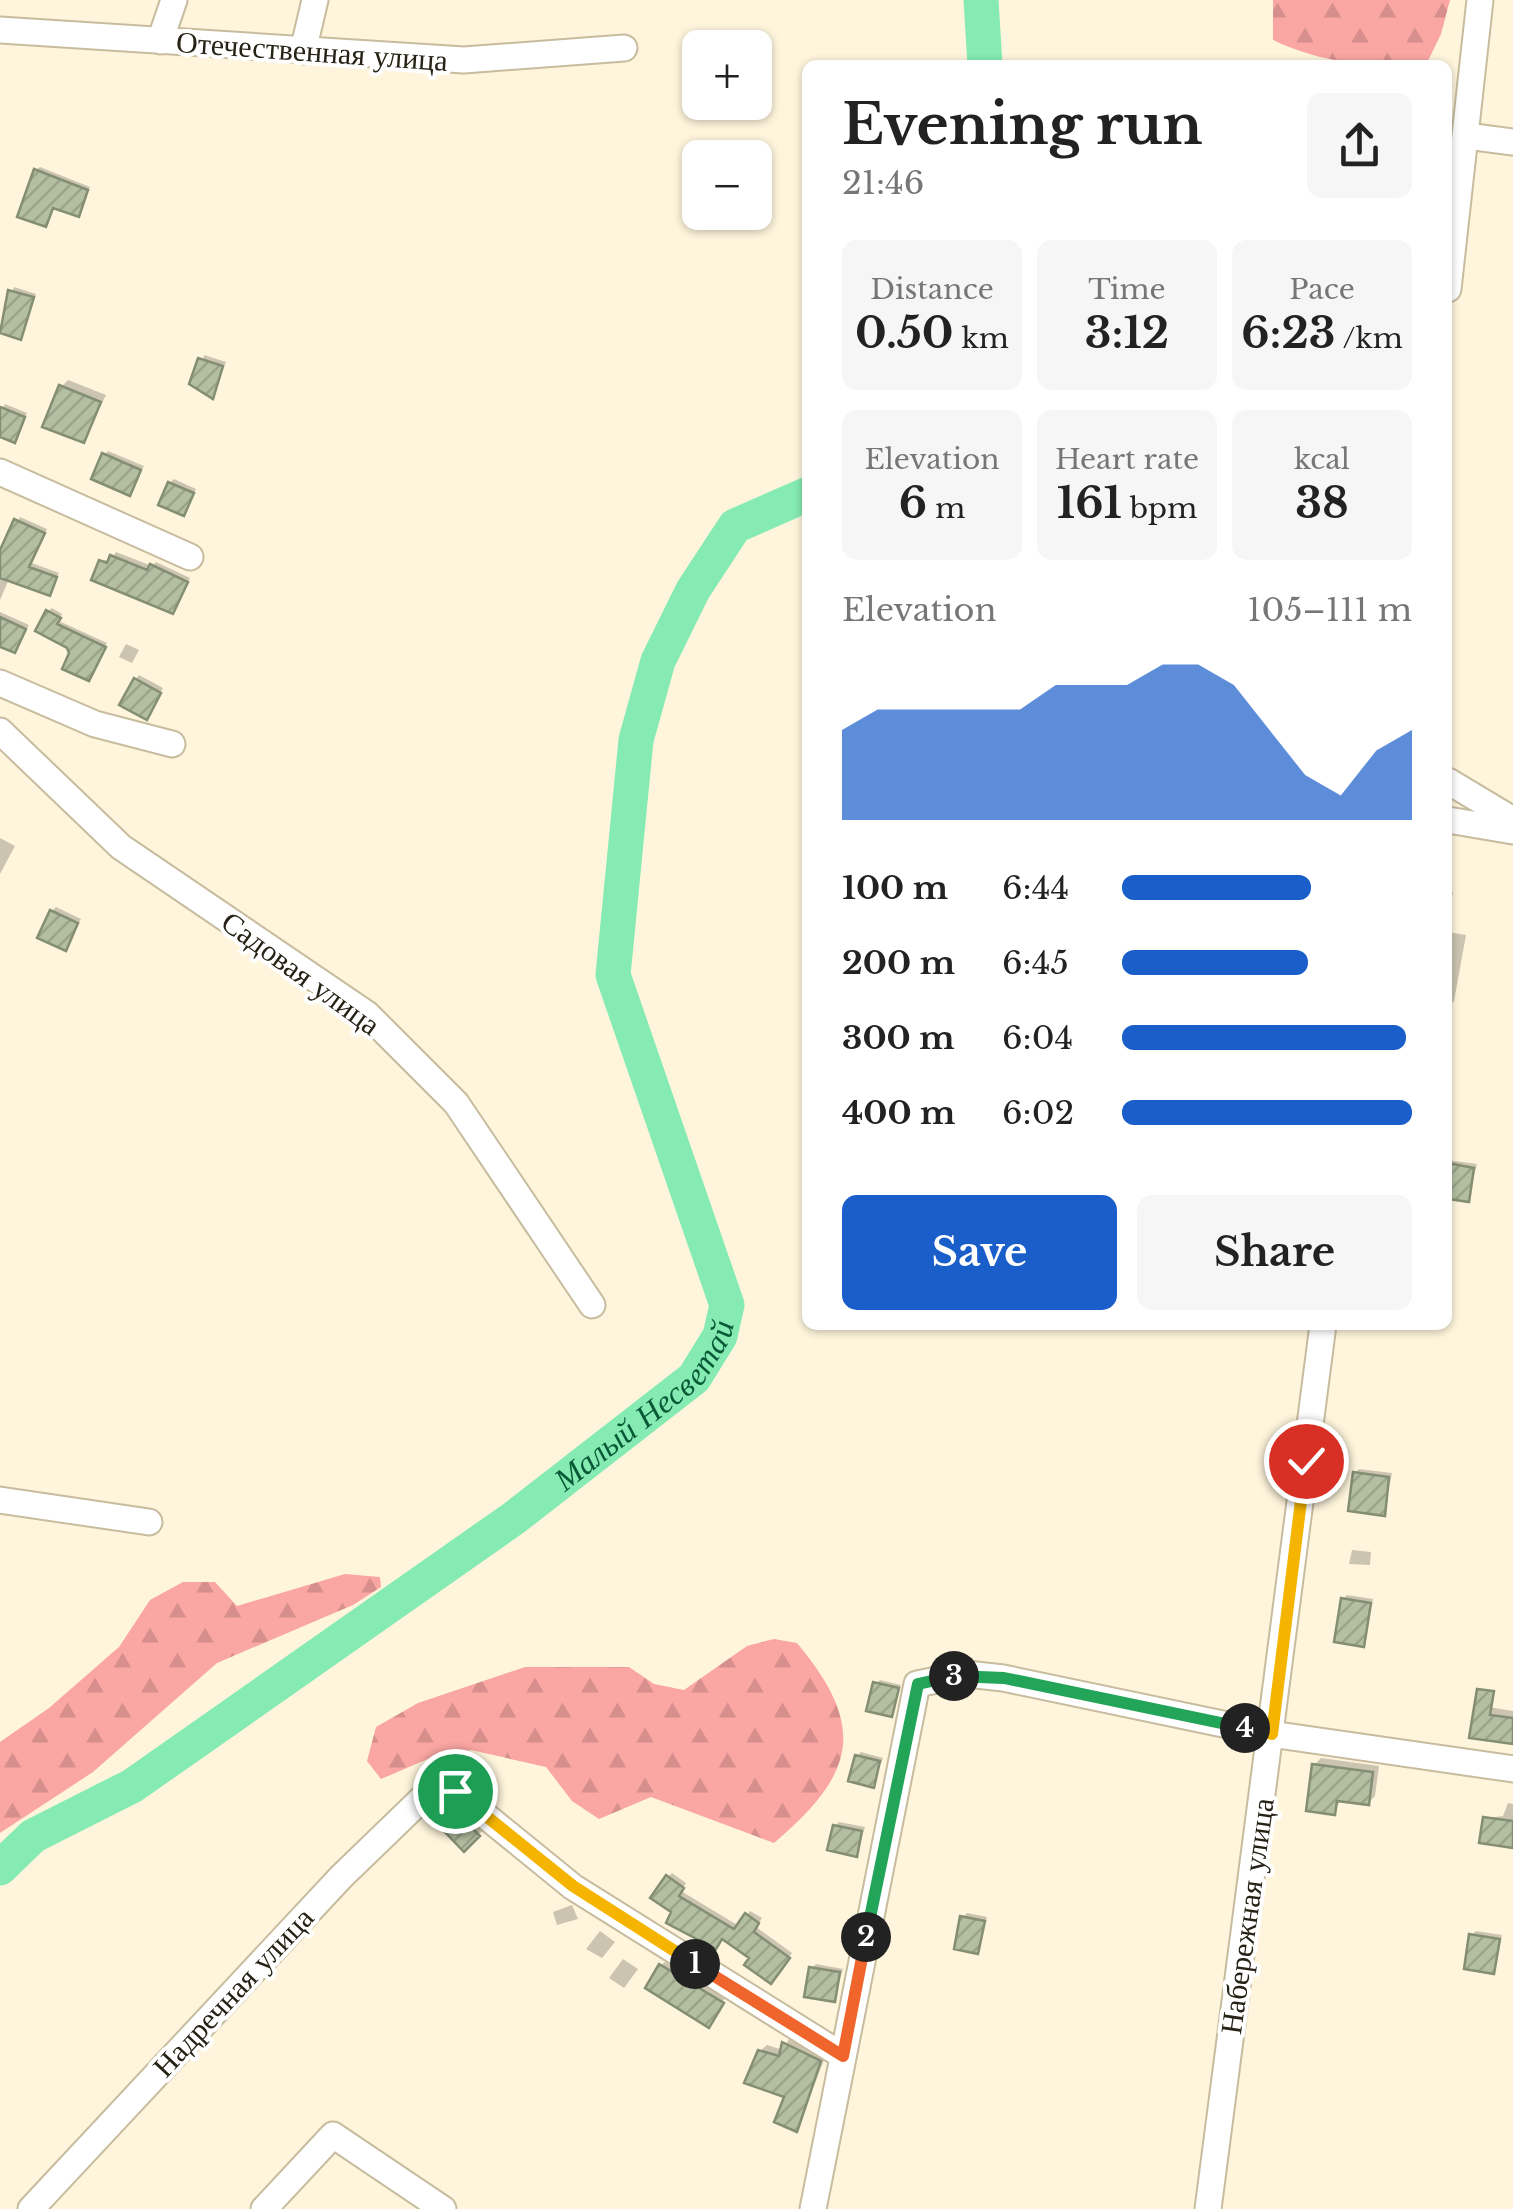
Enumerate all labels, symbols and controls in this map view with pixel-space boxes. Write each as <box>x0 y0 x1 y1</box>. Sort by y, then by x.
street label: Отечественная улица <box>175 23 449 79</box>
map controls <box>682 30 772 230</box>
button: + <box>682 30 772 120</box>
text: Evening run <box>842 91 1202 159</box>
button: share <box>1307 93 1412 198</box>
button: − <box>682 140 772 230</box>
text: 21:46 <box>842 163 924 203</box>
text: Distance <box>870 272 994 307</box>
text: Time <box>1088 272 1166 307</box>
text: Pace <box>1289 272 1355 307</box>
text: 0.50 <box>855 307 954 359</box>
text: 3:12 <box>1085 307 1169 359</box>
text: 6:23 <box>1241 307 1336 359</box>
text: km <box>954 321 1009 356</box>
text: /km <box>1336 321 1403 356</box>
text: Elevation <box>864 442 1000 477</box>
text: Heart rate <box>1055 442 1199 477</box>
text: kcal <box>1294 442 1350 477</box>
text: 6 <box>899 477 927 529</box>
text: 161 <box>1057 477 1122 529</box>
text: 38 <box>1295 477 1349 529</box>
text: m <box>927 491 965 526</box>
text: bpm <box>1122 491 1197 526</box>
text: Elevation <box>842 590 996 630</box>
text: 105–111 m <box>1247 590 1412 630</box>
text: 100 m <box>842 868 948 908</box>
text: 6:44 <box>1002 868 1069 908</box>
street label: Садовая улица <box>214 903 388 1043</box>
text: 200 m <box>842 943 955 983</box>
text: 6:45 <box>1002 943 1069 983</box>
text: 300 m <box>842 1018 955 1058</box>
text: 6:04 <box>1002 1018 1073 1058</box>
text: 400 m <box>842 1093 955 1133</box>
text: 6:02 <box>1002 1093 1074 1133</box>
button: Save <box>842 1195 1117 1310</box>
button: Share <box>1137 1195 1412 1310</box>
water label: Малый Несветай <box>545 1316 743 1500</box>
pin <box>1264 1419 1349 1504</box>
icon: check <box>1279 1434 1334 1489</box>
pin: 3 <box>929 1651 979 1701</box>
text: 3 <box>945 1658 963 1693</box>
pin: 4 <box>1220 1703 1270 1753</box>
text: 4 <box>1236 1710 1254 1745</box>
pin <box>413 1749 498 1834</box>
icon: arrive <box>428 1764 483 1819</box>
street label: Набережная улица <box>1212 1796 1282 2036</box>
street label: Надречная улица <box>145 1899 321 2085</box>
pin: 2 <box>841 1912 891 1962</box>
text: 2 <box>857 1919 875 1954</box>
pin: 1 <box>670 1939 720 1989</box>
text: 1 <box>689 1946 701 1981</box>

